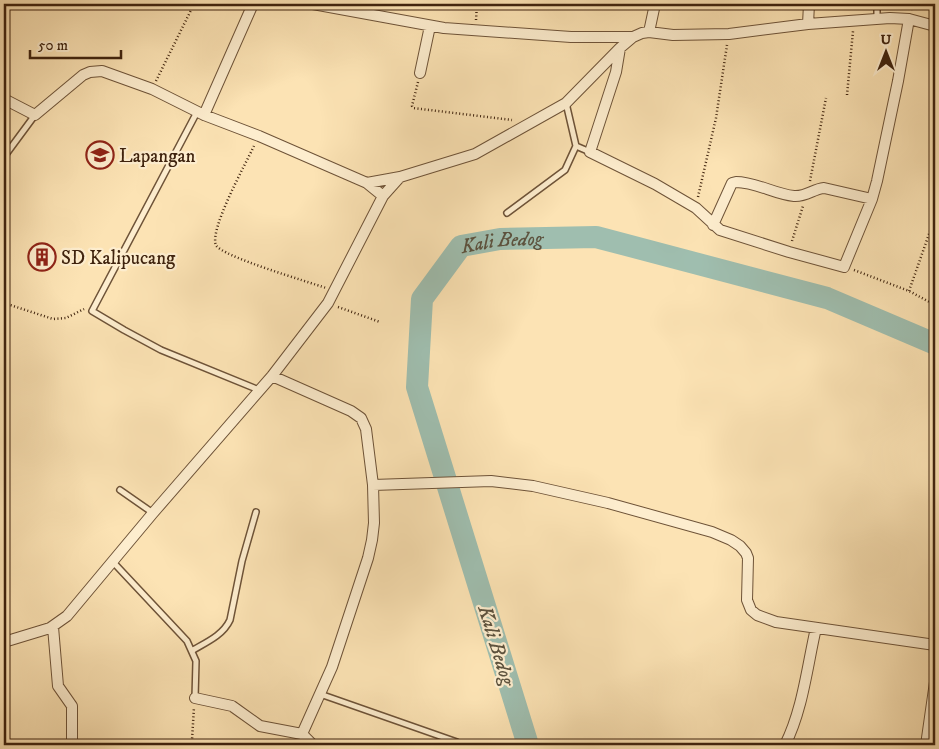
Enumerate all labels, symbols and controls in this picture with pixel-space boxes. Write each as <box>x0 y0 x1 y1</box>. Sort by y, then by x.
scale bar <box>30 28 121 60</box>
north arrow <box>862 28 912 78</box>
text: U <box>881 31 892 49</box>
text: 50 m <box>38 36 68 55</box>
school or university icon: Lapangan <box>85 140 115 170</box>
place label: Lapangan <box>119 145 196 168</box>
water label: Kali Bedog <box>458 227 545 260</box>
building icon: SD Kalipucang <box>27 242 57 272</box>
place label: SD Kalipucang <box>61 247 176 270</box>
water label: Kali Bedog <box>471 601 520 690</box>

